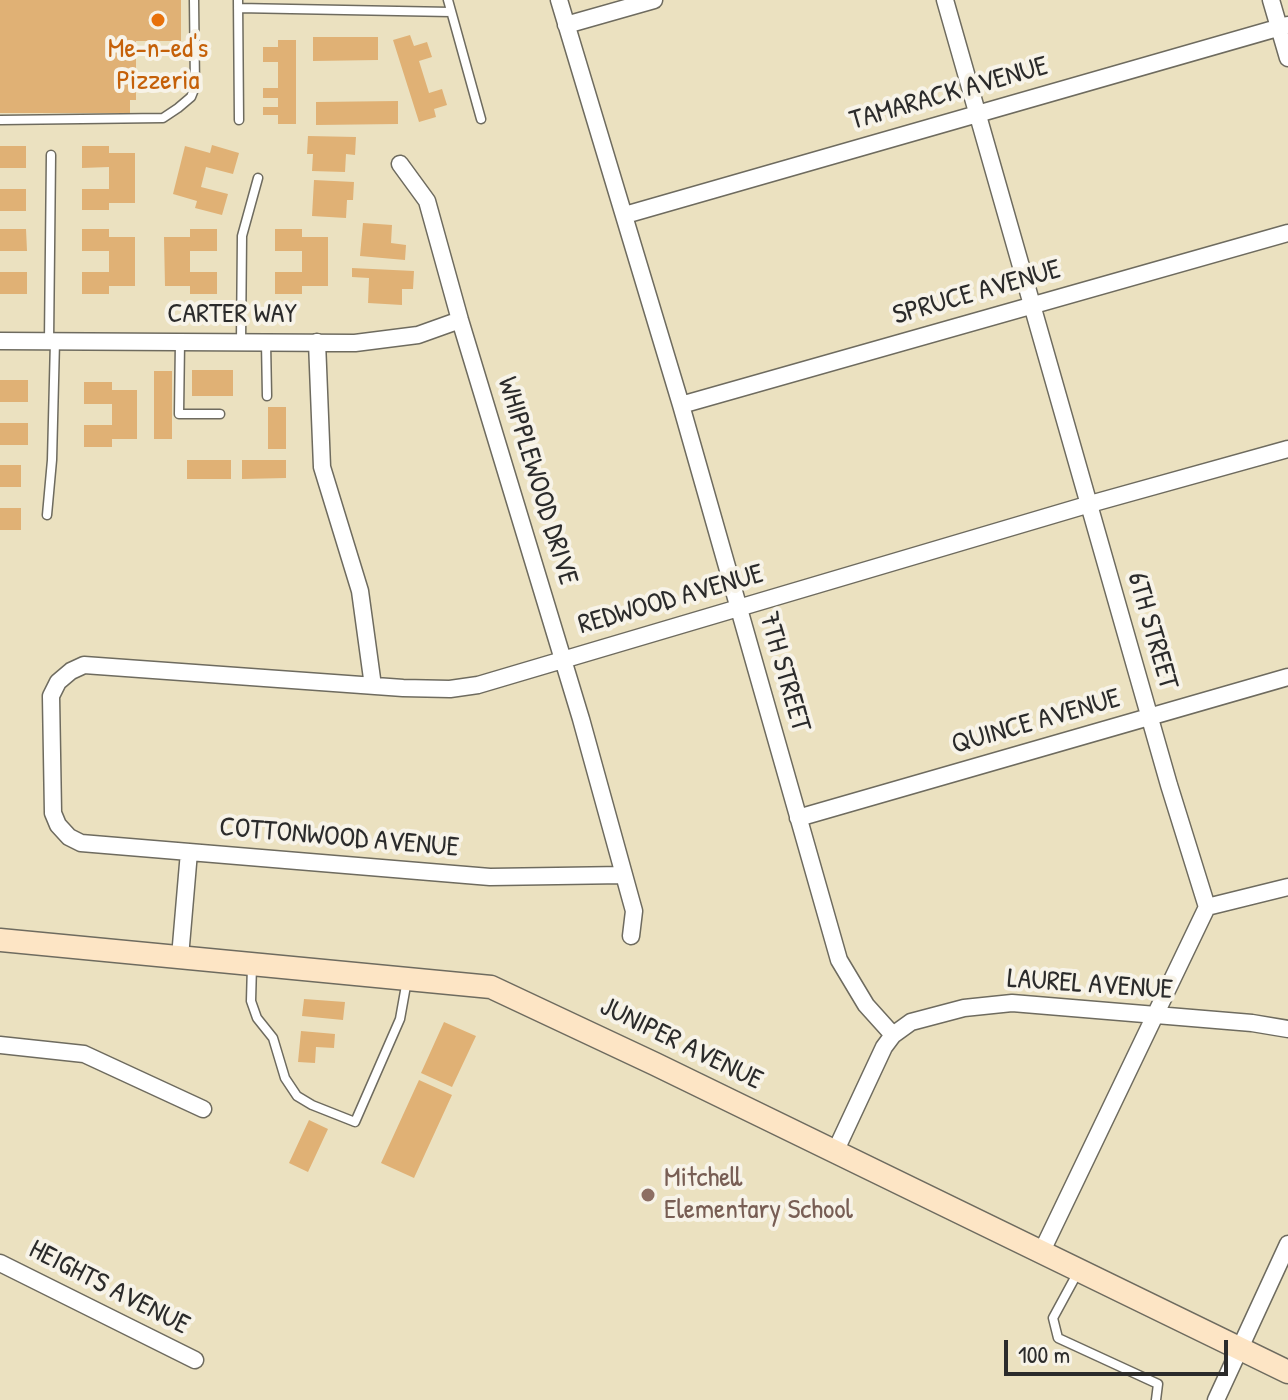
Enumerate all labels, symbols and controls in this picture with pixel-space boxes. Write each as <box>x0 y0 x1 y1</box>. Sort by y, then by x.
marker: Me-n-ed's Pizzeria <box>149 11 167 29</box>
place label: Me-n-ed's Pizzeria <box>108 33 208 99</box>
street label: TAMARACK AVENUE <box>846 50 1052 138</box>
street label: SPRUCE AVENUE <box>889 253 1065 333</box>
street label: CARTER WAY <box>167 298 297 332</box>
street label: WHIPPLEWOOD DRIVE <box>489 373 585 589</box>
street label: REDWOOD AVENUE <box>575 558 767 642</box>
street label: 6TH STREET <box>1119 569 1185 693</box>
street label: 7TH STREET <box>751 608 817 736</box>
street label: QUINCE AVENUE <box>948 682 1124 762</box>
street label: COTTONWOOD AVENUE <box>218 811 460 865</box>
street label: LAUREL AVENUE <box>1006 962 1174 1008</box>
street label: JUNIPER AVENUE <box>594 990 768 1098</box>
place label: Mitchell Elementary School <box>664 1162 853 1228</box>
marker: Mitchell Elementary School <box>639 1186 657 1204</box>
street label: HEIGHTS AVENUE <box>23 1233 195 1343</box>
scale bar <box>1008 1324 1232 1374</box>
text: 100 m <box>1018 1338 1070 1370</box>

